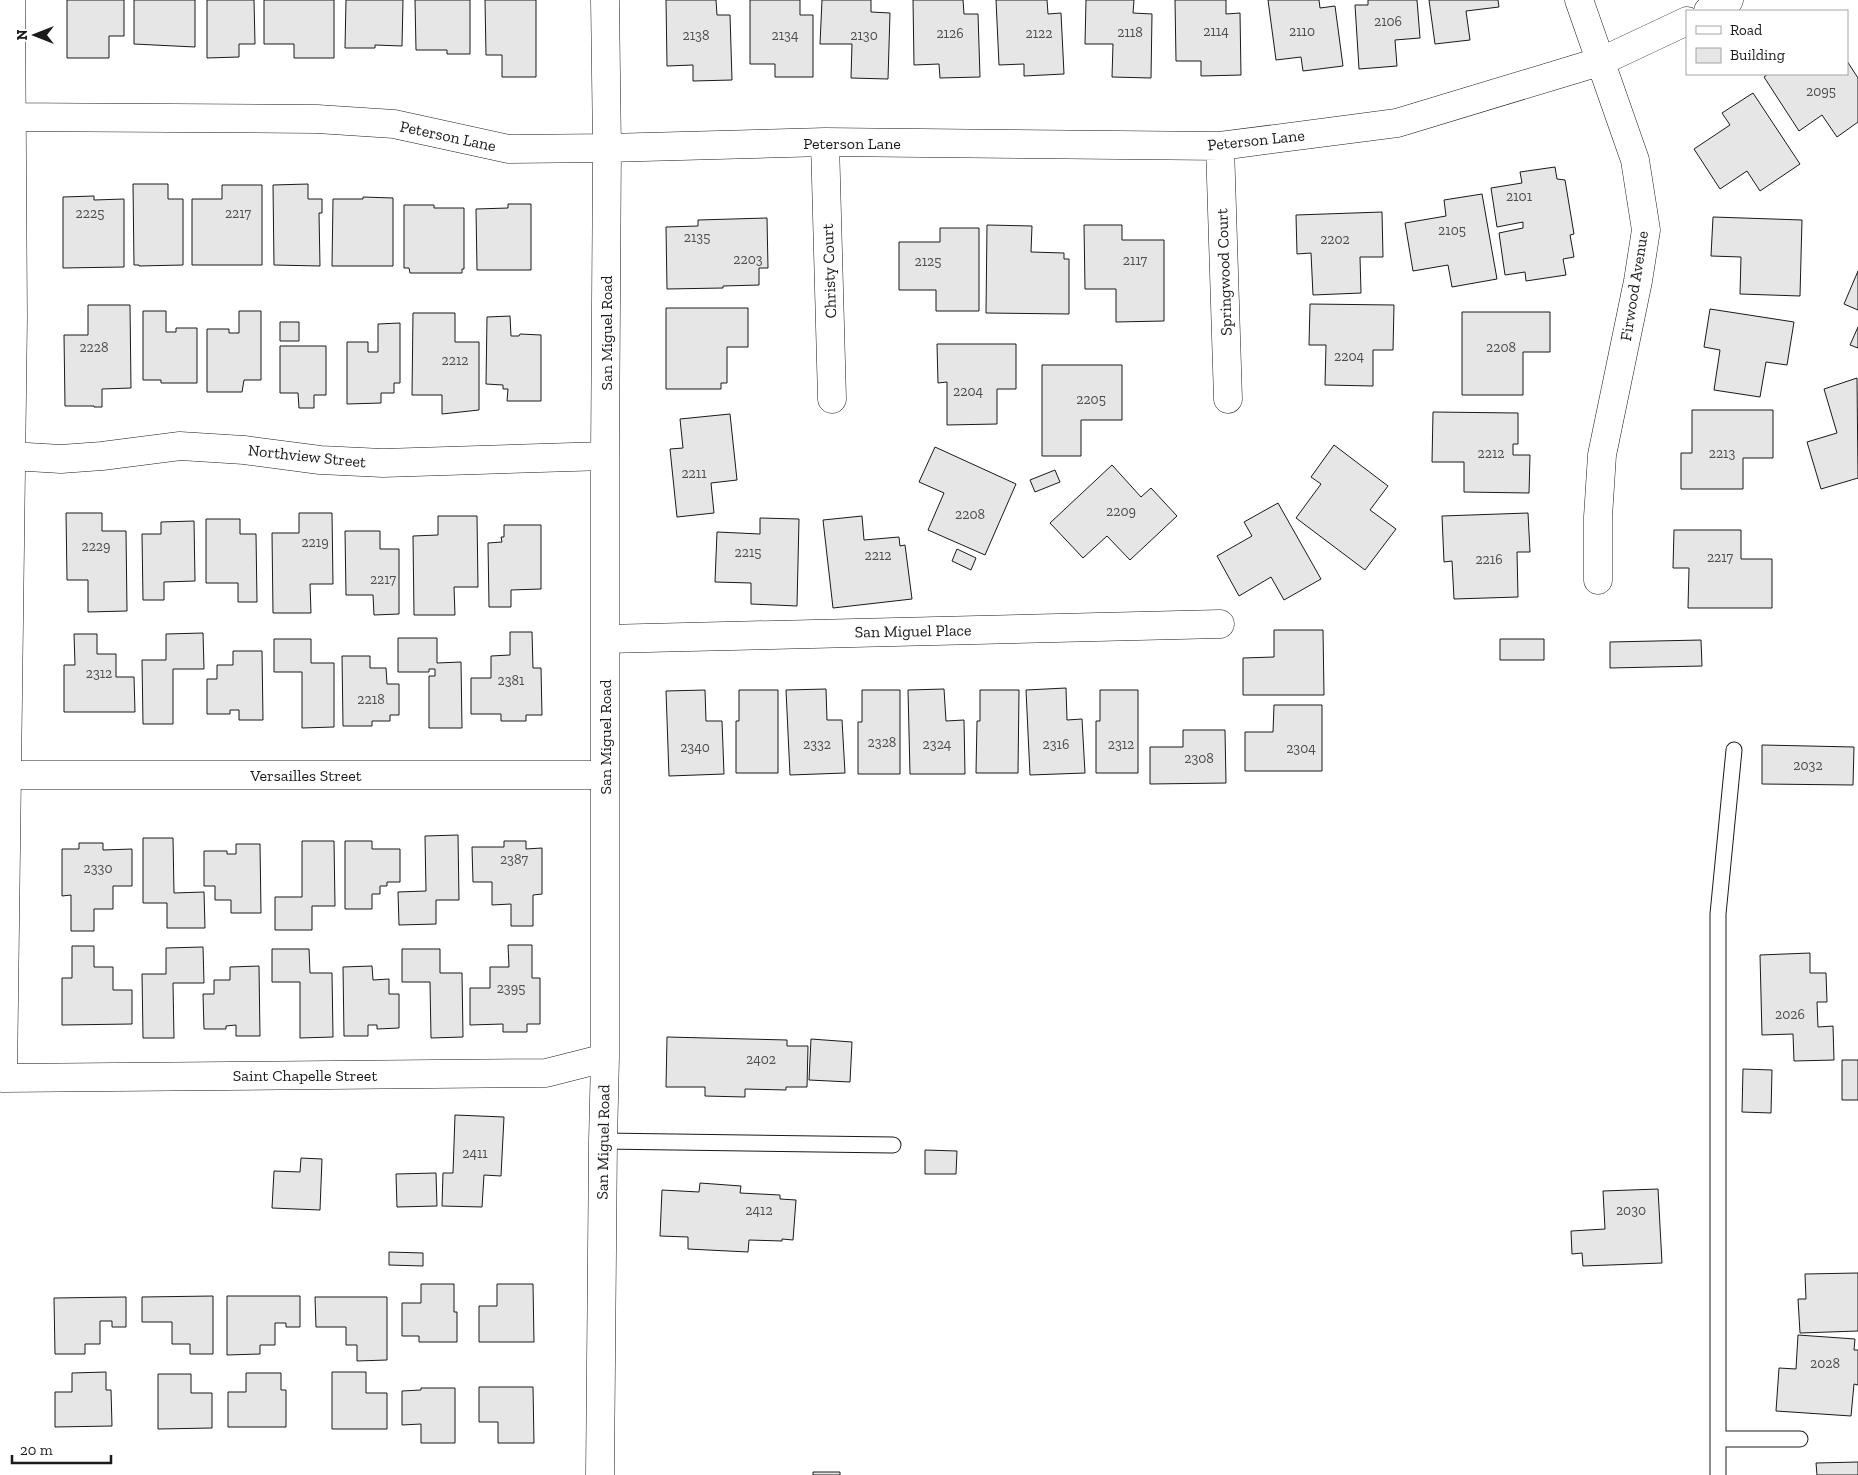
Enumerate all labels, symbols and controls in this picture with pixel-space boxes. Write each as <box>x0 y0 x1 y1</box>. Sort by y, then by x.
north arrow <box>10 10 60 60</box>
legend <box>1686 10 1848 75</box>
house number: 2106 <box>1374 13 1402 30</box>
text: Road <box>1730 21 1763 39</box>
house number: 2114 <box>1203 23 1229 40</box>
house number: 2110 <box>1289 23 1315 40</box>
house number: 2118 <box>1117 24 1143 41</box>
house number: 2126 <box>936 25 964 42</box>
house number: 2122 <box>1025 25 1053 42</box>
house number: 2138 <box>683 27 709 44</box>
house number: 2134 <box>772 27 799 44</box>
house number: 2130 <box>850 27 878 44</box>
text: N <box>14 29 31 40</box>
text: Building <box>1730 46 1785 64</box>
house number: 2095 <box>1806 83 1836 100</box>
street label: Peterson Lane <box>398 117 498 155</box>
street label: Peterson Lane <box>1206 125 1306 155</box>
street label: Peterson Lane <box>803 134 901 153</box>
house number: 2101 <box>1506 188 1533 205</box>
house number: 2225 <box>76 205 104 222</box>
house number: 2217 <box>225 205 251 222</box>
street label: Springwood Court <box>1212 208 1236 336</box>
house number: 2105 <box>1438 222 1466 239</box>
street label: Christy Court <box>818 223 840 319</box>
house number: 2135 <box>684 229 710 246</box>
street label: Firwood Avenue <box>1616 230 1652 342</box>
house number: 2202 <box>1320 231 1350 248</box>
house number: 2203 <box>733 251 763 268</box>
house number: 2117 <box>1123 252 1148 269</box>
house number: 2125 <box>915 253 941 270</box>
street label: San Miguel Road <box>597 275 616 391</box>
house number: 2228 <box>79 339 109 356</box>
house number: 2208 <box>1486 339 1516 356</box>
house number: 2204 <box>1334 348 1364 365</box>
house number: 2212 <box>441 352 469 369</box>
house number: 2204 <box>953 383 983 400</box>
house number: 2205 <box>1076 391 1106 408</box>
street label: Northview Street <box>247 440 367 472</box>
house number: 2212 <box>1477 445 1505 462</box>
house number: 2213 <box>1709 445 1735 462</box>
house number: 2211 <box>681 465 707 482</box>
house number: 2209 <box>1106 503 1136 520</box>
house number: 2208 <box>955 506 985 523</box>
house number: 2219 <box>301 534 329 551</box>
house number: 2229 <box>81 538 111 555</box>
house number: 2215 <box>735 544 761 561</box>
house number: 2212 <box>864 547 892 564</box>
house number: 2217 <box>1707 549 1733 566</box>
house number: 2216 <box>1475 551 1503 568</box>
house number: 2217 <box>370 571 396 588</box>
street label: San Miguel Place <box>854 620 972 642</box>
house number: 2312 <box>86 665 112 682</box>
house number: 2381 <box>498 672 525 689</box>
street label: San Miguel Road <box>596 679 615 795</box>
house number: 2218 <box>357 691 385 708</box>
house number: 2328 <box>868 734 896 751</box>
house number: 2332 <box>803 736 831 753</box>
house number: 2324 <box>923 736 952 753</box>
house number: 2316 <box>1043 736 1069 753</box>
house number: 2312 <box>1108 736 1134 753</box>
house number: 2340 <box>680 739 710 756</box>
house number: 2304 <box>1286 740 1316 757</box>
house number: 2308 <box>1184 750 1214 767</box>
house number: 2032 <box>1793 757 1823 774</box>
street label: Versailles Street <box>249 766 362 785</box>
house number: 2387 <box>500 851 528 868</box>
house number: 2330 <box>84 860 112 877</box>
house number: 2395 <box>497 980 525 997</box>
house number: 2026 <box>1775 1006 1805 1023</box>
house number: 2402 <box>746 1051 776 1068</box>
street label: Saint Chapelle Street <box>233 1066 377 1085</box>
street label: San Miguel Road <box>592 1084 614 1200</box>
house number: 2411 <box>462 1145 488 1162</box>
house number: 2412 <box>745 1202 773 1219</box>
house number: 2030 <box>1616 1202 1646 1219</box>
house number: 2028 <box>1810 1355 1840 1372</box>
scale bar <box>12 1432 111 1464</box>
text: 20 m <box>20 1441 53 1459</box>

